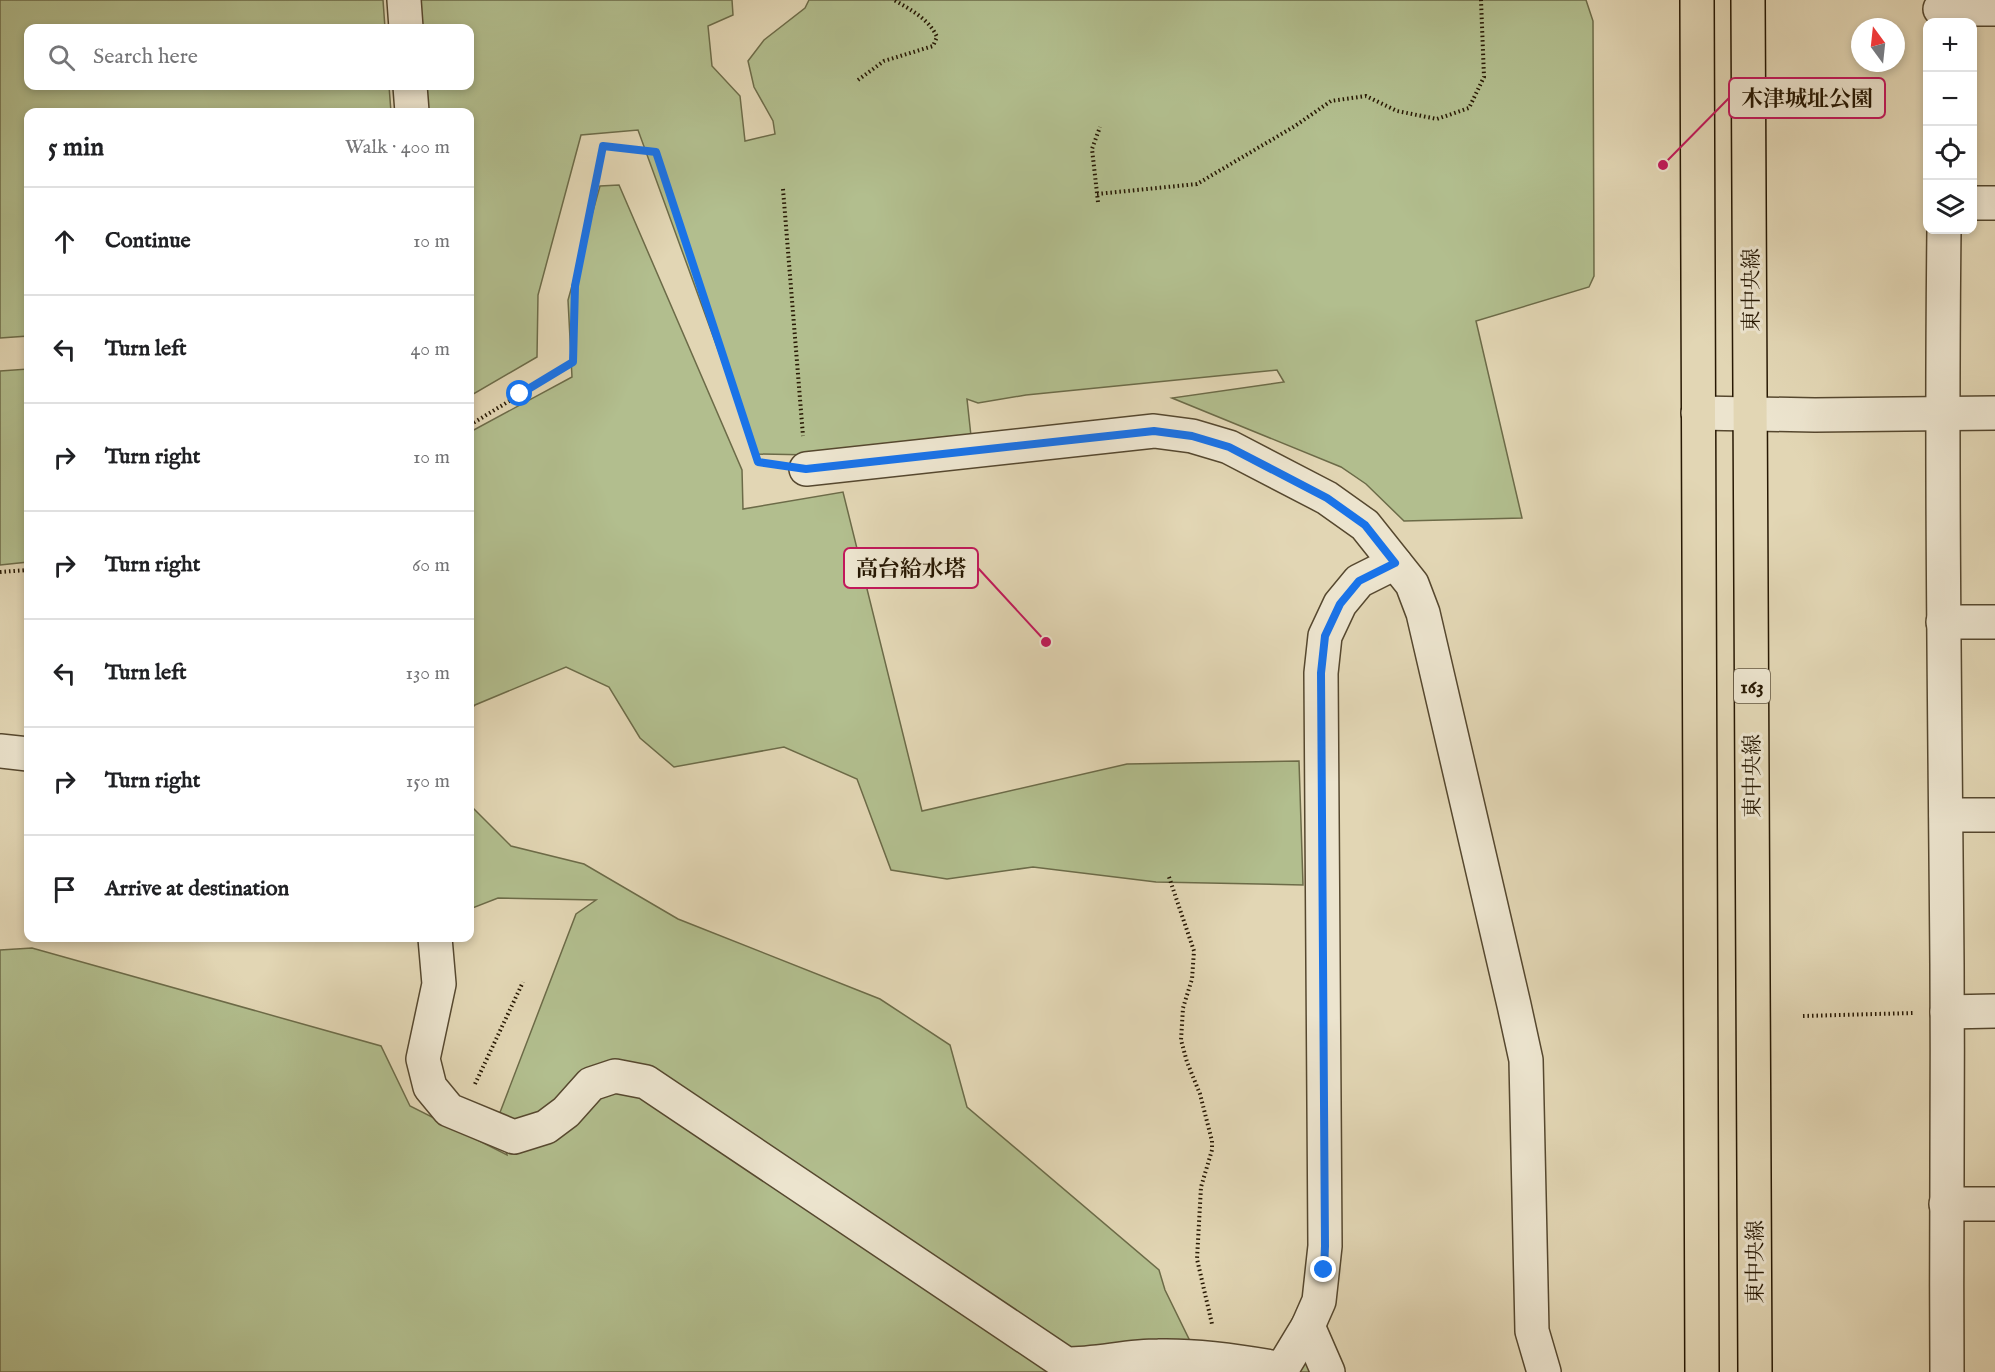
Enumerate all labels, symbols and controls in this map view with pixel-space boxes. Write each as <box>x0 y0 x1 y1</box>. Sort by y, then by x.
north arrow <box>1851 18 1905 72</box>
map controls <box>1923 18 1977 234</box>
button: + <box>1923 18 1977 72</box>
search box <box>24 24 474 90</box>
icon: search <box>45 41 78 74</box>
text: Search here <box>93 43 198 71</box>
button: − <box>1923 72 1977 126</box>
callout: 木津城址公園 <box>1729 78 1885 118</box>
text: 木津城址公園 <box>1741 86 1873 114</box>
button: locate <box>1923 126 1977 180</box>
text: 5 min <box>48 131 104 164</box>
text: Walk · 400 m <box>345 135 450 160</box>
button: layers <box>1923 180 1977 234</box>
icon: ahead <box>48 225 81 258</box>
text: Continue <box>105 227 191 255</box>
text: 10 m <box>413 229 450 254</box>
street label: 東中央線 <box>1739 248 1766 332</box>
icon: left <box>48 333 81 366</box>
text: Turn left <box>105 335 187 363</box>
text: 40 m <box>411 337 450 362</box>
route start <box>506 380 532 406</box>
icon: right <box>48 441 81 474</box>
text: Turn right <box>105 443 200 471</box>
text: 10 m <box>413 445 450 470</box>
callout: 高台給水塔 <box>844 548 978 588</box>
icon: right <box>48 549 81 582</box>
text: Turn right <box>105 551 200 579</box>
text: 60 m <box>412 553 450 578</box>
text: 高台給水塔 <box>856 556 966 584</box>
icon: left <box>48 657 81 690</box>
text: Turn left <box>105 659 187 687</box>
text: 130 m <box>405 661 450 686</box>
road number: 163 <box>1734 669 1770 703</box>
street label: 東中央線 <box>1740 734 1767 818</box>
icon: right <box>48 765 81 798</box>
text: Turn right <box>105 767 200 795</box>
text: 150 m <box>406 769 450 794</box>
icon: arrive <box>48 873 81 906</box>
text: Arrive at destination <box>105 875 289 903</box>
street label: 東中央線 <box>1743 1220 1770 1304</box>
route end <box>1310 1256 1336 1282</box>

